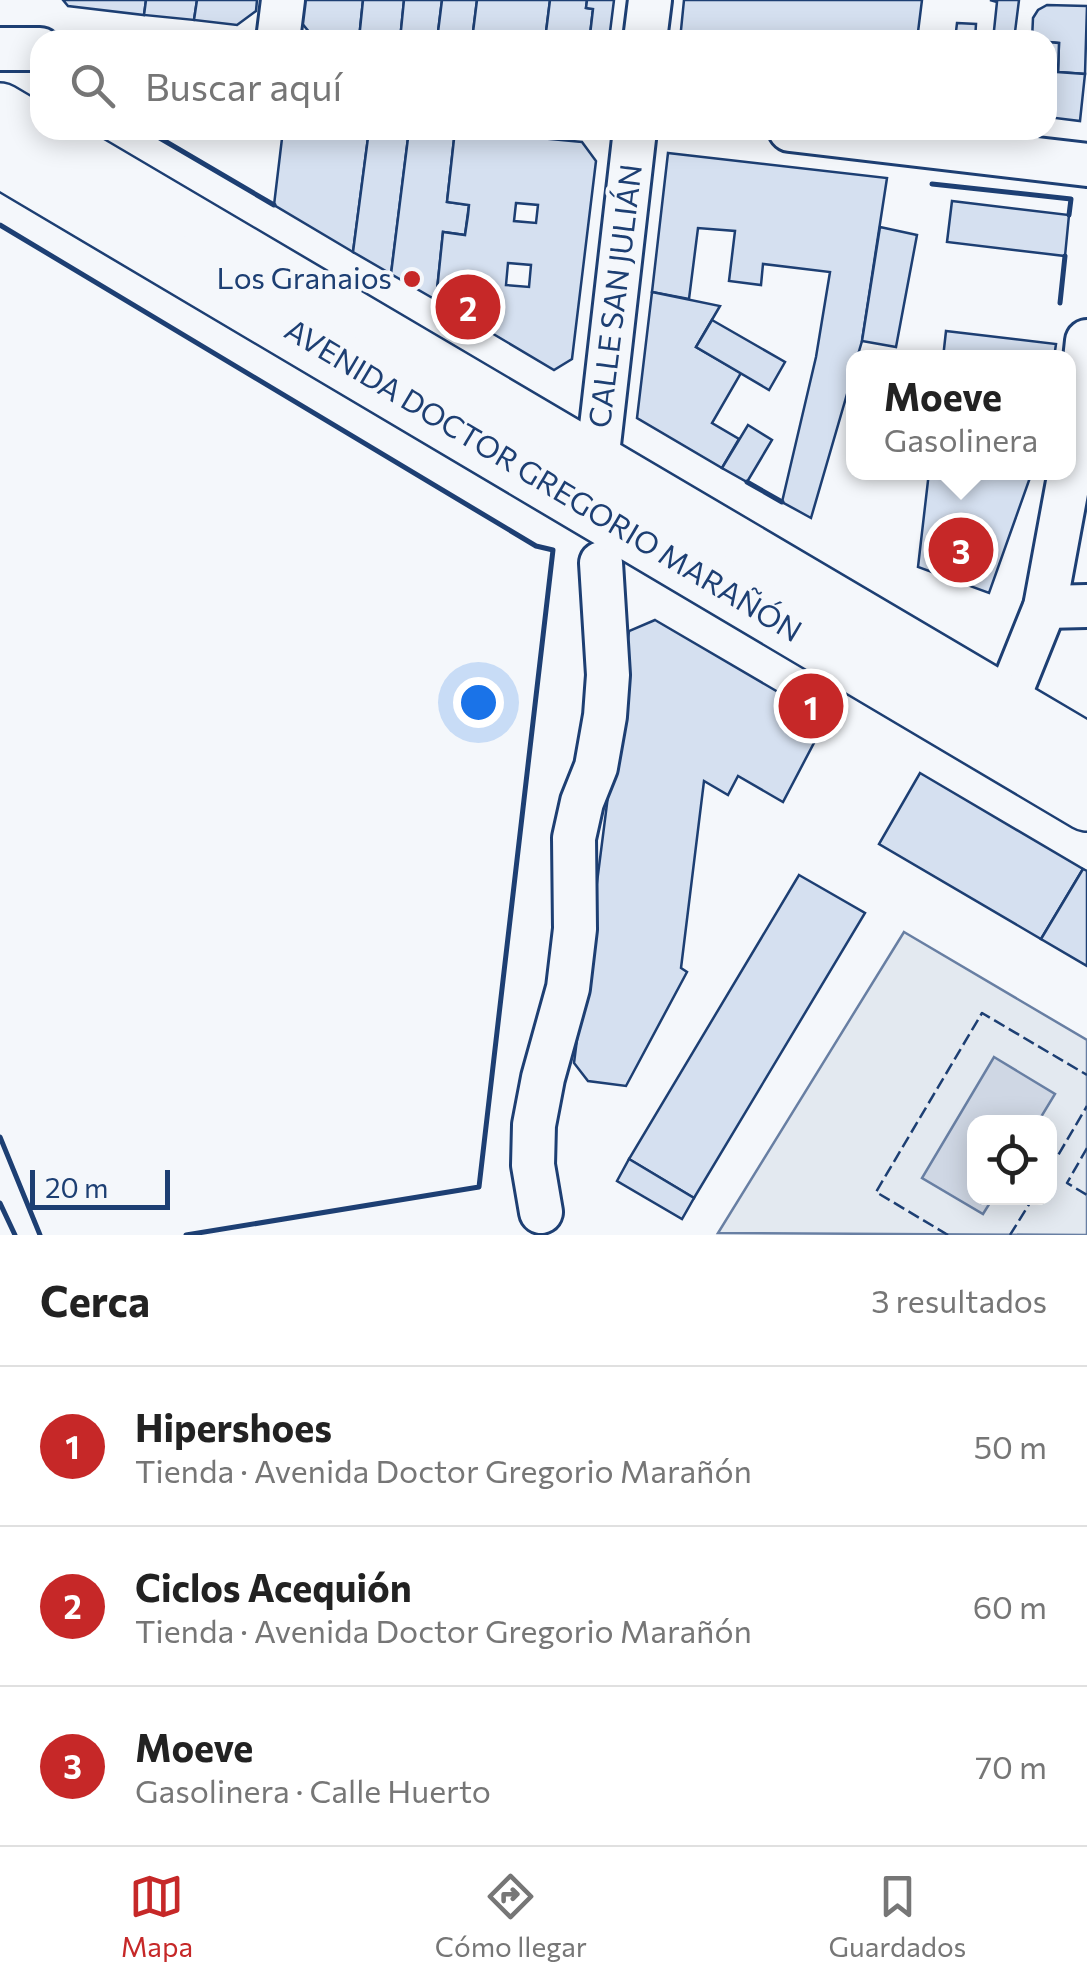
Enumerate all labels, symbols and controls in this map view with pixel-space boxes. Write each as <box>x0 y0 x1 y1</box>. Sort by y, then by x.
search box <box>30 30 1057 140</box>
icon: search <box>65 58 120 113</box>
text: Buscar aquí <box>145 62 342 109</box>
street label: CALLE SAN JULIÁN <box>579 162 648 430</box>
place label: Los Granaios <box>217 258 392 295</box>
marker: Los Granaios <box>401 268 423 290</box>
pin: 2 <box>436 270 500 344</box>
street label: AVENIDA DOCTOR GREGORIO MARAÑÓN <box>279 309 809 648</box>
popup <box>846 350 1076 480</box>
text: Moeve <box>884 372 1002 419</box>
text: Gasolinera <box>884 419 1038 459</box>
pin: 3 <box>928 512 994 588</box>
pin: 1 <box>778 668 844 744</box>
your location <box>453 677 504 728</box>
map controls <box>967 1115 1057 1205</box>
button: locate <box>967 1115 1057 1205</box>
scale bar <box>30 1165 170 1210</box>
text: 20 m <box>45 1170 109 1204</box>
text: Cerca <box>40 1274 150 1326</box>
text: 3 resultados <box>871 1280 1047 1320</box>
text: Hipershoes <box>135 1403 332 1450</box>
text: 1 <box>65 1426 80 1466</box>
text: 50 m <box>974 1426 1047 1466</box>
text: Tienda · Avenida Doctor Gregorio Marañón <box>135 1450 752 1490</box>
text: Ciclos Acequión <box>135 1563 412 1610</box>
text: 2 <box>63 1586 82 1626</box>
text: 60 m <box>973 1586 1047 1626</box>
text: Tienda · Avenida Doctor Gregorio Marañón <box>135 1610 752 1650</box>
text: Moeve <box>135 1723 253 1770</box>
text: 3 <box>63 1746 82 1786</box>
text: 70 m <box>975 1746 1047 1786</box>
text: Gasolinera · Calle Huerto <box>135 1770 491 1810</box>
tab: Mapa <box>121 1869 193 1963</box>
tab: Cómo llegar <box>435 1869 587 1963</box>
tab: Guardados <box>829 1869 966 1963</box>

